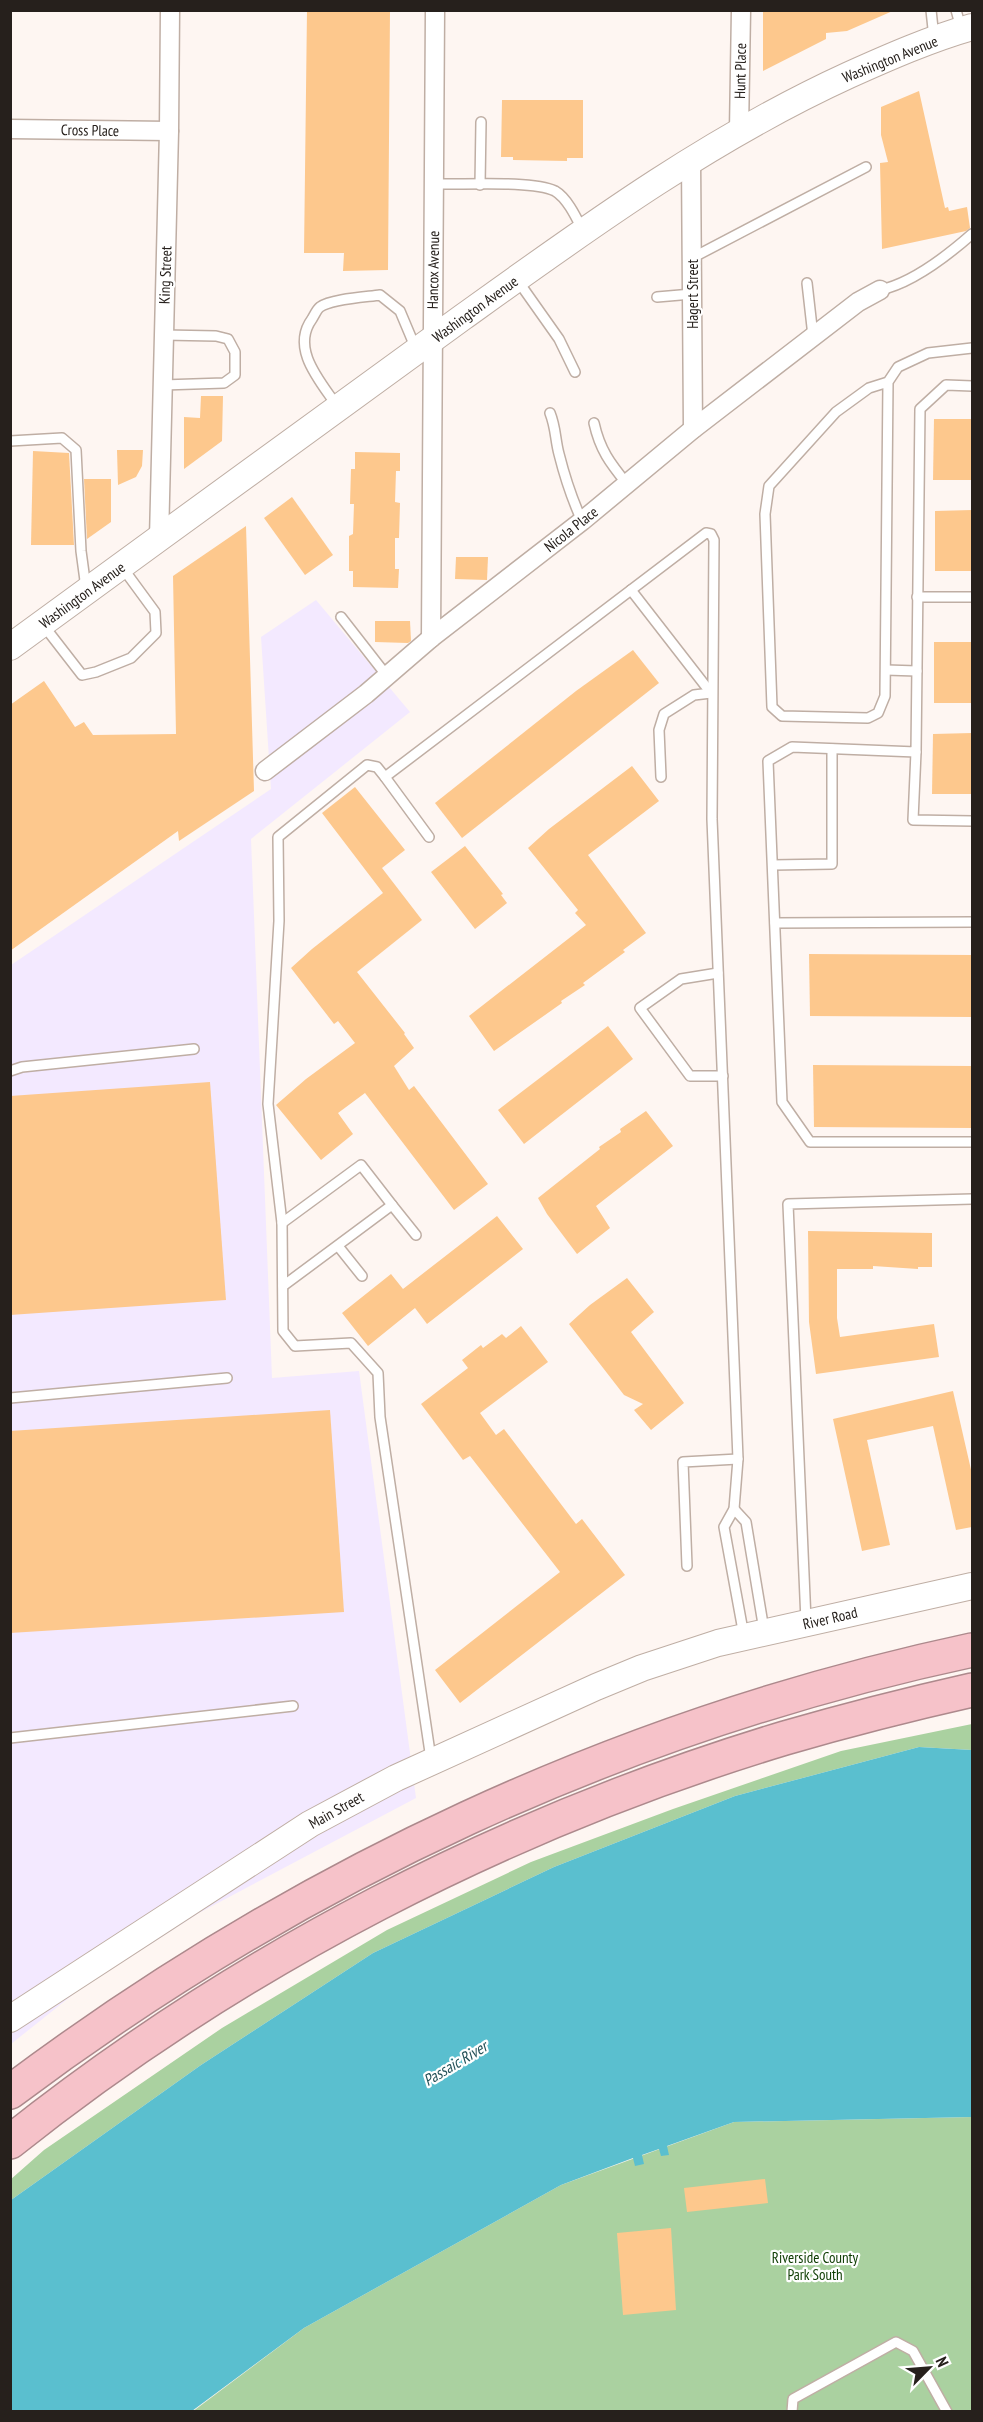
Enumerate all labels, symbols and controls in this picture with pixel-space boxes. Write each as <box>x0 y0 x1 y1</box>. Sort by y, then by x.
street label: Washington Avenue <box>839 31 941 87</box>
street label: Hunt Place <box>730 43 750 99</box>
street label: Cross Place <box>61 120 119 140</box>
street label: Hancox Avenue <box>423 231 443 309</box>
street label: King Street <box>154 246 176 304</box>
street label: Hagert Street <box>683 259 702 329</box>
street label: Washington Avenue <box>428 272 522 346</box>
street label: Nicola Place <box>540 502 602 556</box>
street label: Washington Avenue <box>35 558 129 632</box>
street label: River Road <box>801 1603 859 1633</box>
street label: Main Street <box>305 1787 367 1833</box>
water label: Passaic River <box>419 2035 493 2090</box>
park label: Riverside County Park South <box>772 2248 859 2284</box>
north arrow <box>899 2338 959 2398</box>
text: N <box>932 2354 953 2370</box>

